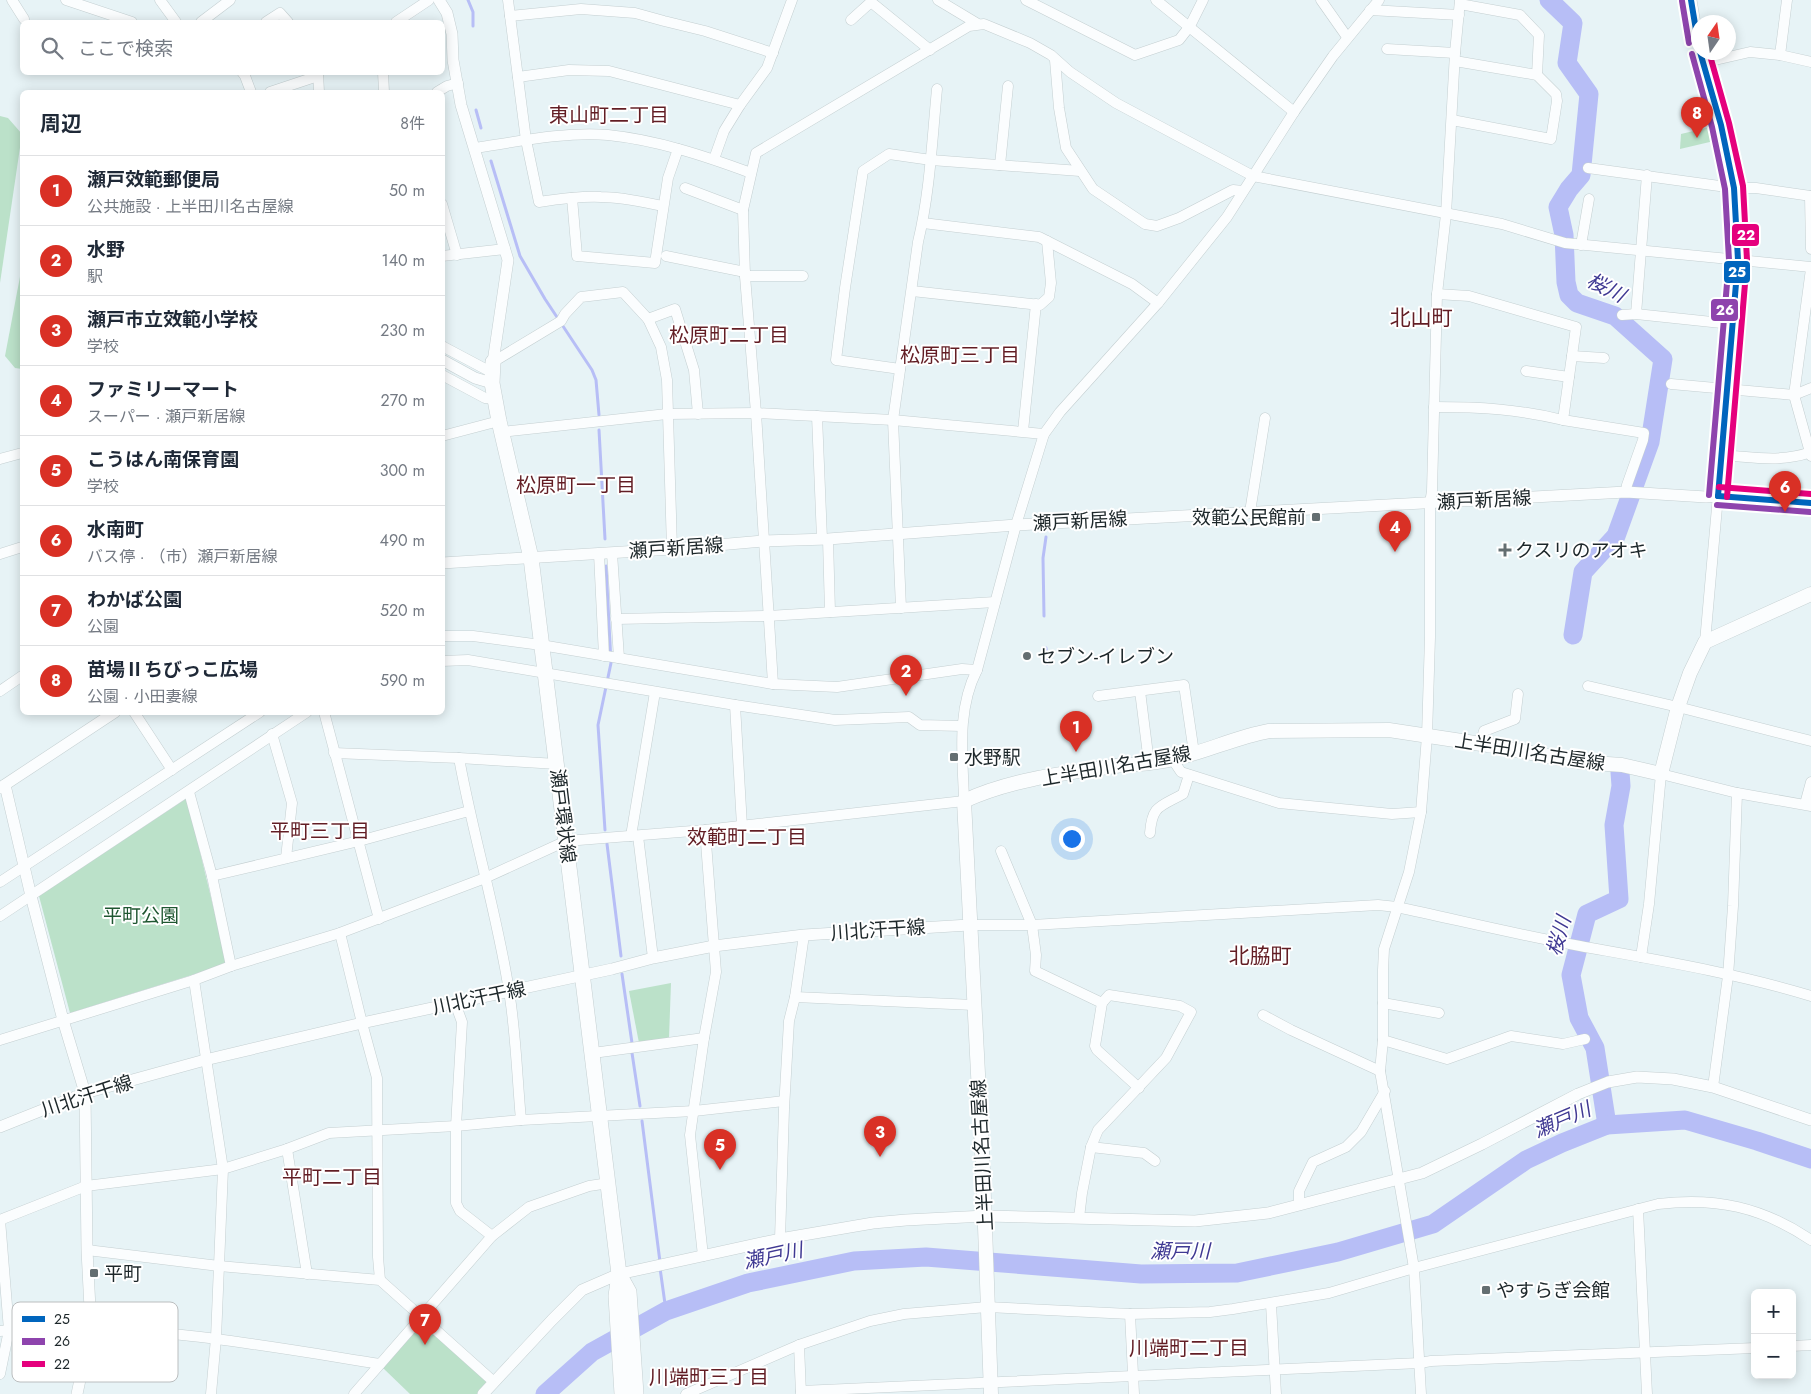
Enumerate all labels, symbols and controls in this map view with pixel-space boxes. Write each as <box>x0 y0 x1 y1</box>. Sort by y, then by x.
north arrow <box>1691 15 1736 60</box>
search box <box>20 20 445 75</box>
icon: search <box>38 34 66 62</box>
text: ここで検索 <box>78 35 173 62</box>
pin: 8 <box>1681 97 1713 138</box>
district label: 東山町二丁目 <box>549 101 669 130</box>
text: 周辺 <box>40 109 82 139</box>
text: 8件 <box>400 112 425 135</box>
text: 瀬戸效範郵便局 <box>87 166 220 193</box>
text: 1 <box>52 179 60 202</box>
text: 50 m <box>389 179 425 202</box>
text: 公共施設 · 上半田川名古屋線 <box>87 195 293 218</box>
line badge: 22 <box>1731 223 1760 247</box>
text: 22 <box>1737 225 1755 245</box>
text: 水野 <box>87 236 125 263</box>
text: 2 <box>51 249 61 272</box>
text: 140 m <box>382 249 425 272</box>
line badge: 25 <box>1723 260 1751 284</box>
text: 25 <box>1728 262 1746 282</box>
text: 駅 <box>87 265 103 288</box>
water label: 桜川 <box>1582 266 1632 311</box>
line badge: 26 <box>1710 298 1739 322</box>
text: 26 <box>1716 300 1734 320</box>
district label: 北山町 <box>1390 303 1453 333</box>
text: 瀬戸市立效範小学校 <box>87 306 258 333</box>
text: 3 <box>51 319 61 342</box>
text: 230 m <box>380 319 425 342</box>
district label: 松原町二丁目 <box>669 321 789 350</box>
text: 学校 <box>87 335 119 358</box>
district label: 松原町三丁目 <box>900 341 1020 370</box>
text: ファミリーマート <box>87 376 239 403</box>
text: 4 <box>50 389 62 412</box>
text: 270 m <box>381 389 425 412</box>
text: スーパー · 瀬戸新居線 <box>87 405 245 428</box>
text: こうはん南保育園 <box>87 446 239 473</box>
text: 5 <box>51 459 61 482</box>
text: 300 m <box>380 459 425 482</box>
district label: 松原町一丁目 <box>516 471 636 500</box>
pin: 6 <box>1769 471 1801 512</box>
text: 学校 <box>87 475 119 498</box>
street label: 瀬戸新居線 <box>1436 484 1532 516</box>
place label: 效範公民館前 <box>1192 504 1306 531</box>
street label: 瀬戸新居線 <box>1032 505 1128 537</box>
marker: 效範公民館前 <box>1310 511 1322 523</box>
pin: 4 <box>1379 511 1411 552</box>
text: 水南町 <box>87 516 144 543</box>
text: 6 <box>51 529 61 552</box>
text: 490 m <box>380 529 425 552</box>
street label: 瀬戸新居線 <box>628 531 724 565</box>
place label: クスリのアオキ <box>1515 537 1647 564</box>
marker: クスリのアオキ <box>1499 544 1511 556</box>
text: バス停 · （市）瀬戸新居線 <box>87 545 277 568</box>
text: わかば公園 <box>87 586 182 613</box>
text: 7 <box>51 599 61 622</box>
text: 520 m <box>380 599 425 622</box>
text: 公園 <box>87 615 119 638</box>
place label: セブン-イレブン <box>1037 643 1174 670</box>
marker: セブン-イレブン <box>1021 650 1033 662</box>
pin: 2 <box>890 655 922 696</box>
text: 苗場Ⅱちびっこ広場 <box>87 656 258 683</box>
text: 8 <box>51 669 61 692</box>
text: 590 m <box>380 669 425 692</box>
text: 公園 · 小田妻線 <box>87 685 197 708</box>
pin: 1 <box>1060 711 1092 752</box>
street label: 上半田川名古屋線 <box>1453 727 1607 777</box>
street label: 上半田川名古屋線 <box>1039 740 1193 792</box>
place label: 水野駅 <box>964 744 1021 771</box>
marker: 水野駅 <box>948 751 960 763</box>
street label: 瀬戸環状線 <box>544 767 582 865</box>
district label: 平町三丁目 <box>270 817 370 846</box>
district label: 效範町二丁目 <box>687 823 807 852</box>
your location <box>1059 826 1085 852</box>
park label: 平町公園 <box>103 902 179 929</box>
water label: 桜川 <box>1540 911 1579 959</box>
street label: 川北汗干線 <box>830 913 926 947</box>
district label: 北脇町 <box>1229 941 1292 971</box>
street label: 川北汗干線 <box>430 975 528 1021</box>
street label: 川北汗干線 <box>38 1068 136 1124</box>
street label: 上半田川名古屋線 <box>965 1078 999 1232</box>
water label: 瀬戸川 <box>1529 1094 1597 1145</box>
pin: 3 <box>864 1116 896 1157</box>
pin: 5 <box>704 1129 736 1170</box>
district label: 平町二丁目 <box>282 1163 382 1192</box>
water label: 瀬戸川 <box>741 1235 807 1276</box>
water label: 瀬戸川 <box>1150 1237 1212 1266</box>
place label: 平町 <box>104 1260 142 1287</box>
marker: 平町 <box>88 1267 100 1279</box>
place label: やすらぎ会館 <box>1496 1277 1610 1304</box>
marker: やすらぎ会館 <box>1480 1284 1492 1296</box>
map controls <box>1751 1289 1796 1379</box>
button: + <box>1751 1289 1796 1334</box>
legend <box>12 1302 178 1382</box>
pin: 7 <box>409 1304 441 1345</box>
text: 25 <box>54 1309 70 1329</box>
text: 26 <box>54 1331 70 1351</box>
district label: 川端町二丁目 <box>1129 1334 1249 1363</box>
button: − <box>1751 1334 1796 1379</box>
text: 22 <box>54 1354 70 1374</box>
district label: 川端町三丁目 <box>649 1363 769 1392</box>

